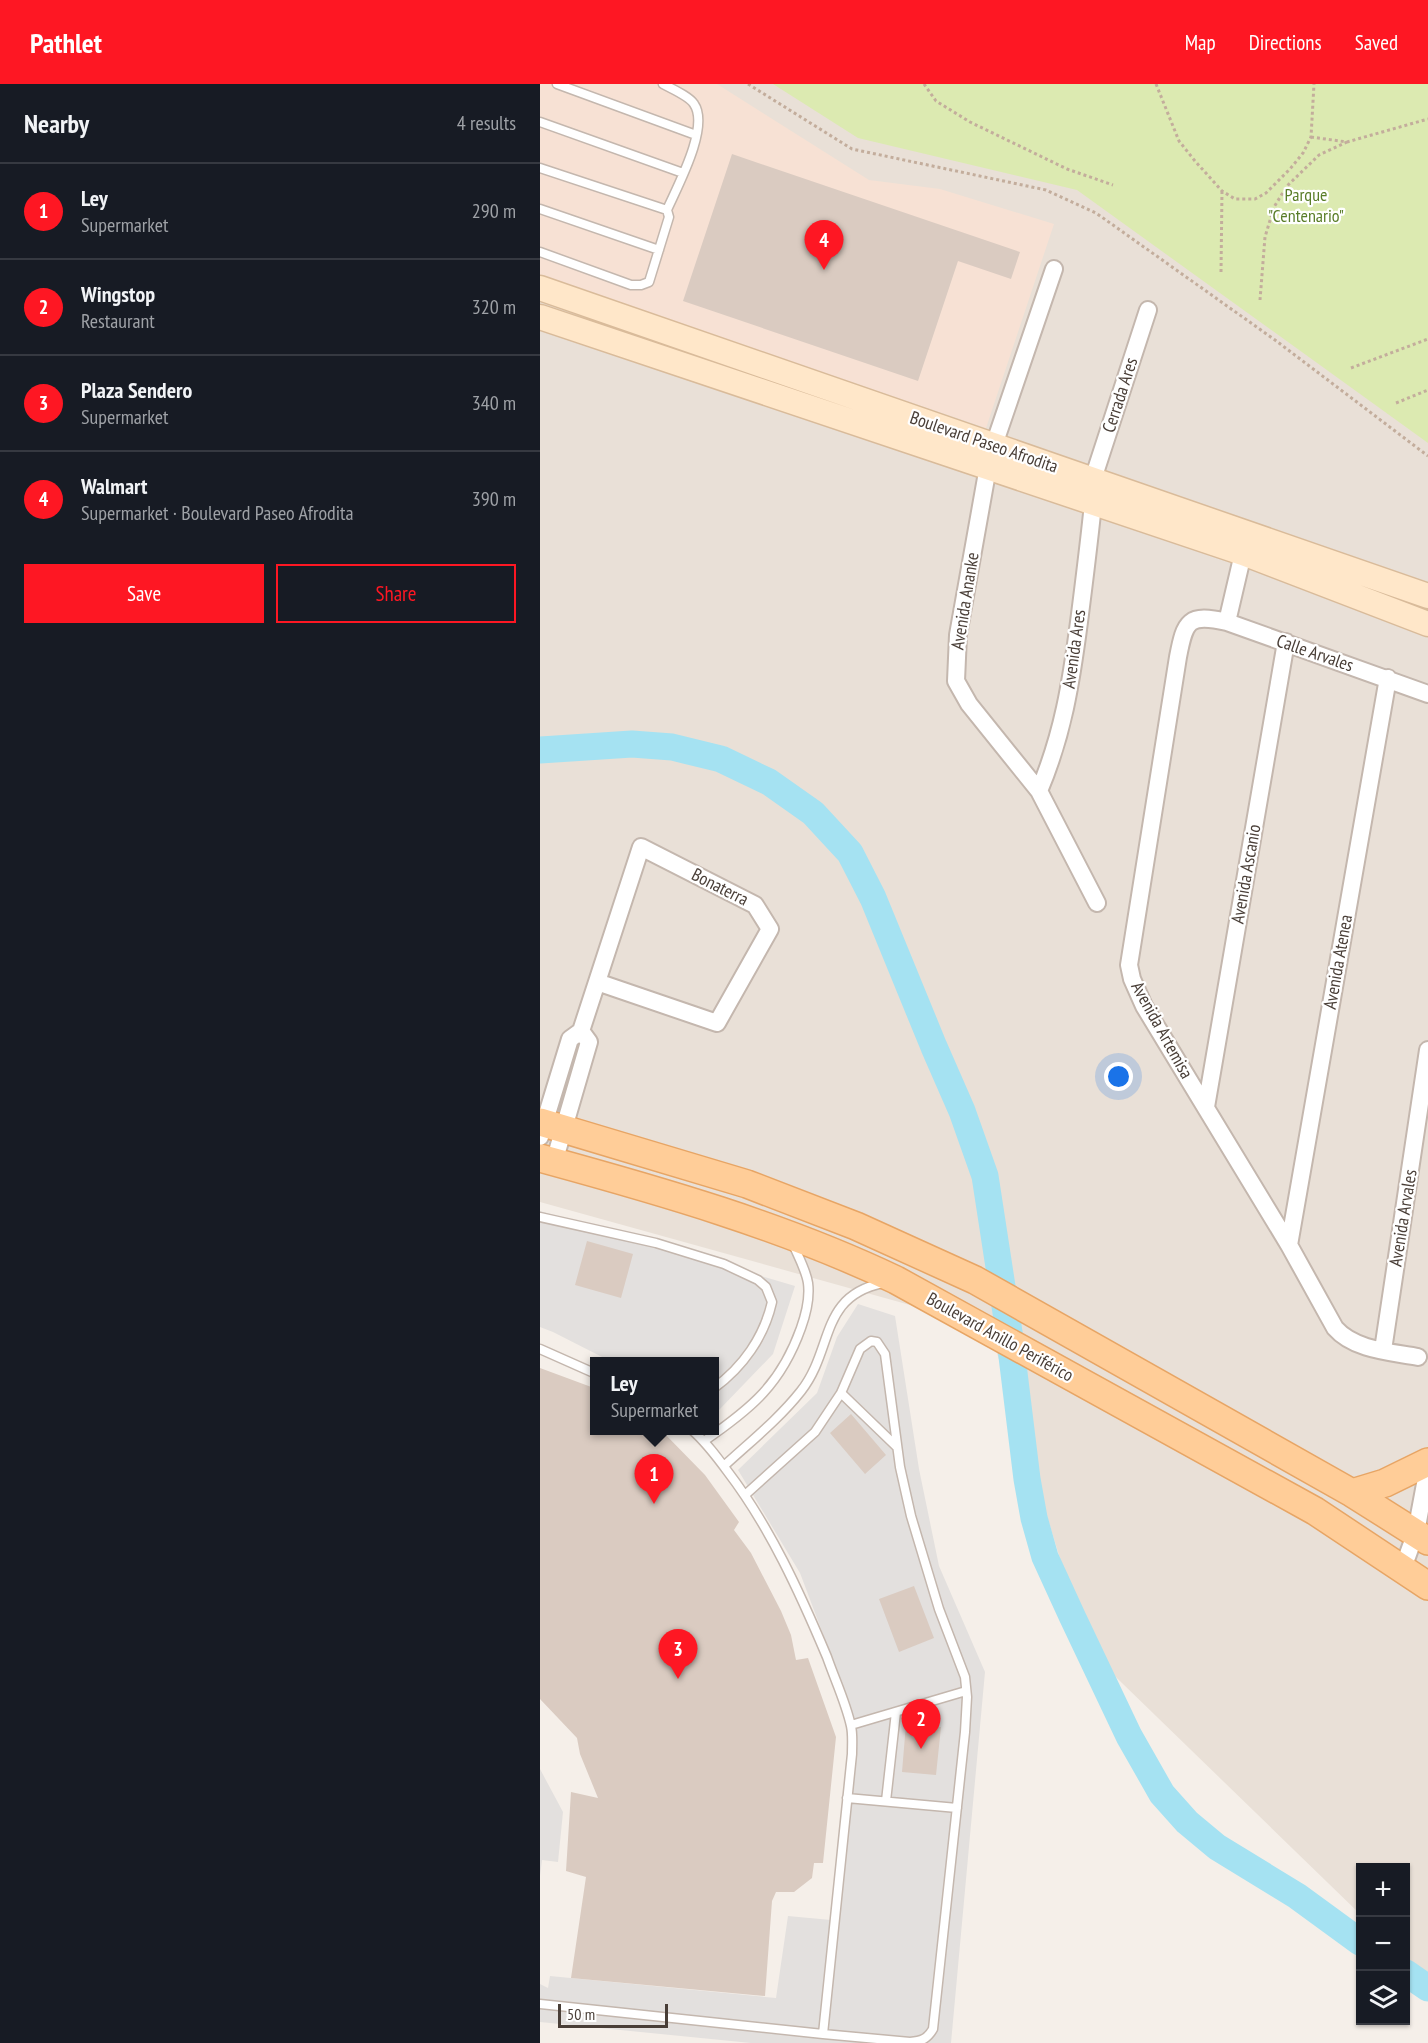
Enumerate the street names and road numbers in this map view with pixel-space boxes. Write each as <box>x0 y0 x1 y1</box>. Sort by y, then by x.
street label: Cerrada Ares <box>1097 354 1142 435</box>
street label: Boulevard Paseo Afrodita <box>907 405 1061 478</box>
street label: Avenida Ananke <box>945 551 984 651</box>
street label: Avenida Ares <box>1057 608 1090 690</box>
street label: Calle Arvales <box>1274 629 1357 676</box>
street label: Avenida Ascanio <box>1225 822 1266 925</box>
street label: Bonaterra <box>688 863 752 911</box>
street label: Avenida Atenea <box>1318 913 1357 1011</box>
street label: Avenida Artemisa <box>1126 977 1199 1082</box>
street label: Avenida Arvales <box>1383 1168 1422 1268</box>
street label: Boulevard Anillo Periférico <box>923 1287 1078 1387</box>

